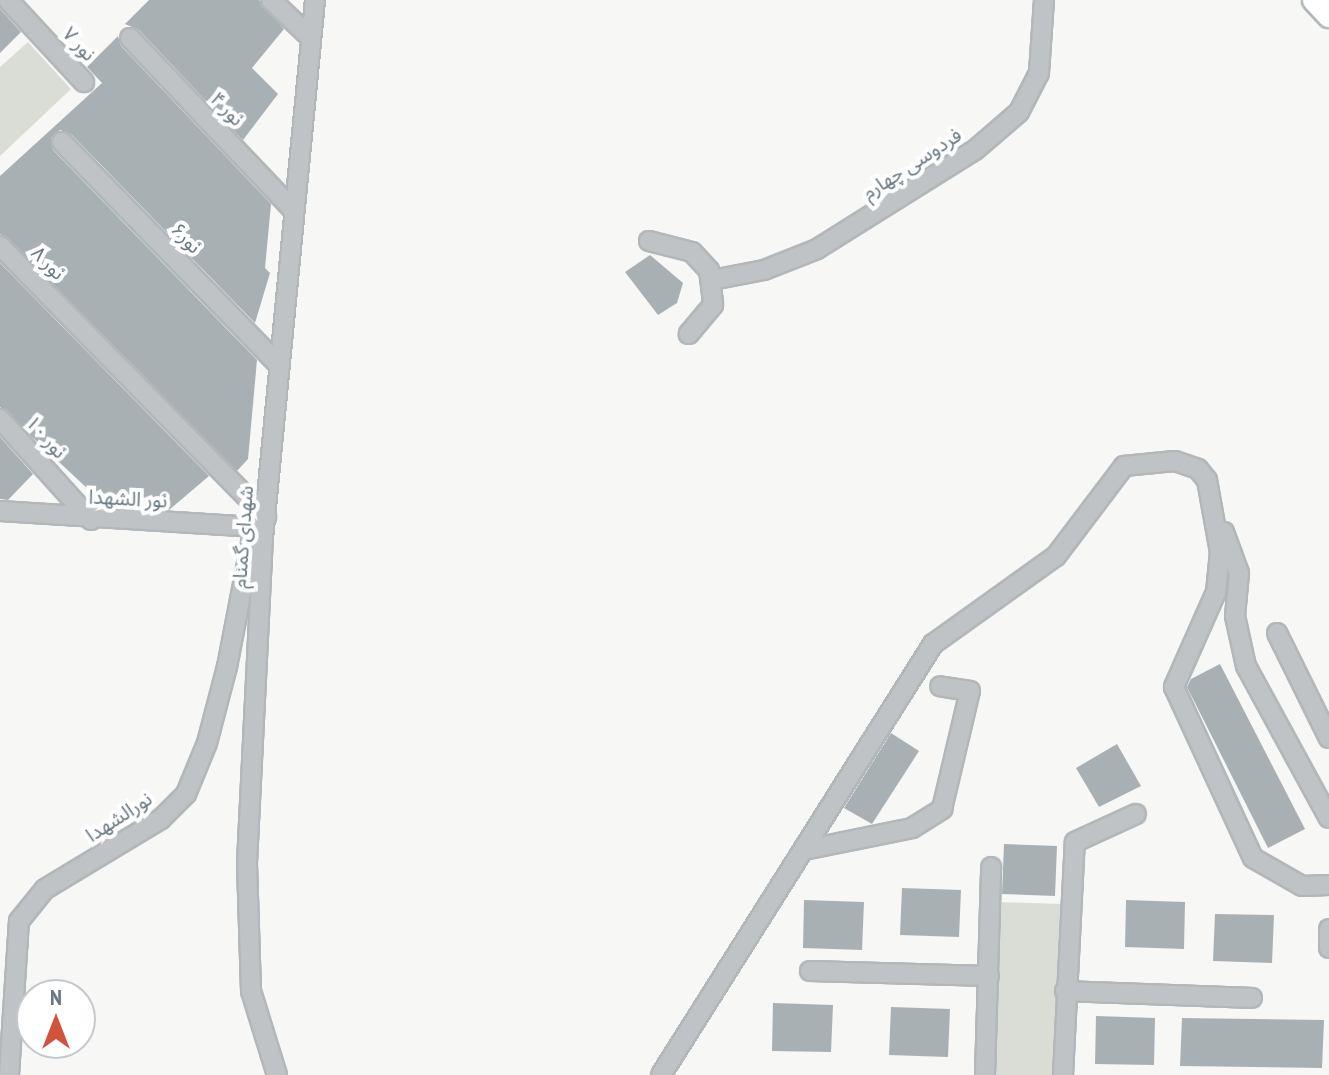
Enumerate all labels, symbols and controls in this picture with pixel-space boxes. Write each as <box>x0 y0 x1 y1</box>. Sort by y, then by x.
street label: نور ۷ <box>57 22 101 66</box>
street label: نور ۴ <box>205 87 249 131</box>
street label: فردوسی چهارم <box>858 123 966 205</box>
street label: نور۶ <box>166 218 206 258</box>
street label: نور ۸ <box>26 241 70 285</box>
street label: نور ۱۰ <box>21 411 71 463</box>
street label: نور الشهدا <box>88 485 168 513</box>
street label: شهدای گمنام <box>227 485 259 589</box>
street label: نورالشهدا <box>81 787 157 847</box>
north arrow <box>16 979 96 1059</box>
text: N <box>50 983 62 1011</box>

